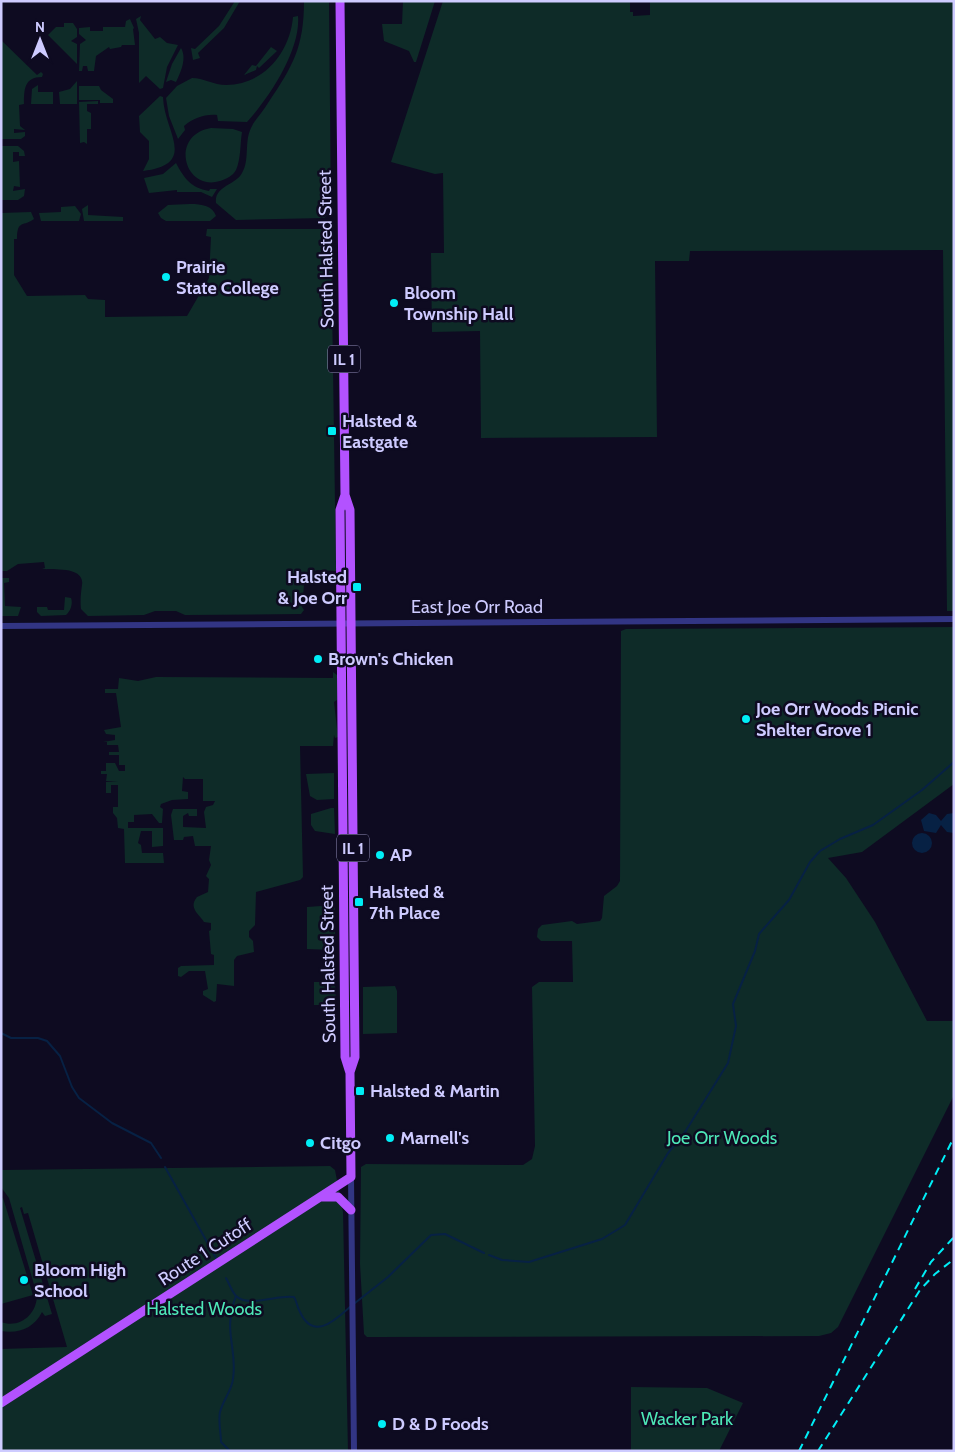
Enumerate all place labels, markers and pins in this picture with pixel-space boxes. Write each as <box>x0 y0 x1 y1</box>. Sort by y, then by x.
place label: Prairie State College <box>176 256 279 299</box>
marker: Prairie State College <box>160 271 172 283</box>
place label: Bloom Township Hall <box>404 282 514 325</box>
marker: Bloom Township Hall <box>388 297 400 309</box>
place label: Halsted & Eastgate <box>342 410 418 453</box>
marker: Halsted & Eastgate <box>326 425 338 437</box>
place label: Halsted & Joe Orr <box>278 566 347 609</box>
marker: Halsted & Joe Orr <box>351 581 363 593</box>
place label: Brown's Chicken <box>328 648 454 670</box>
marker: Brown's Chicken <box>312 653 324 665</box>
place label: Joe Orr Woods Picnic Shelter Grove 1 <box>755 698 919 741</box>
marker: Joe Orr Woods Picnic Shelter Grove 1 <box>740 713 752 725</box>
place label: AP <box>390 844 412 866</box>
marker: AP <box>374 849 386 861</box>
place label: Halsted & 7th Place <box>369 881 445 924</box>
marker: Halsted & 7th Place <box>353 896 365 908</box>
place label: Halsted & Martin <box>370 1080 500 1102</box>
marker: Halsted & Martin <box>354 1085 366 1097</box>
place label: Marnell's <box>400 1127 469 1149</box>
place label: Citgo <box>320 1132 361 1154</box>
marker: Marnell's <box>384 1132 396 1144</box>
marker: Citgo <box>304 1137 316 1149</box>
place label: Bloom High School <box>34 1259 126 1302</box>
marker: Bloom High School <box>18 1274 30 1286</box>
place label: D & D Foods <box>392 1413 489 1435</box>
marker: D & D Foods <box>376 1418 388 1430</box>

